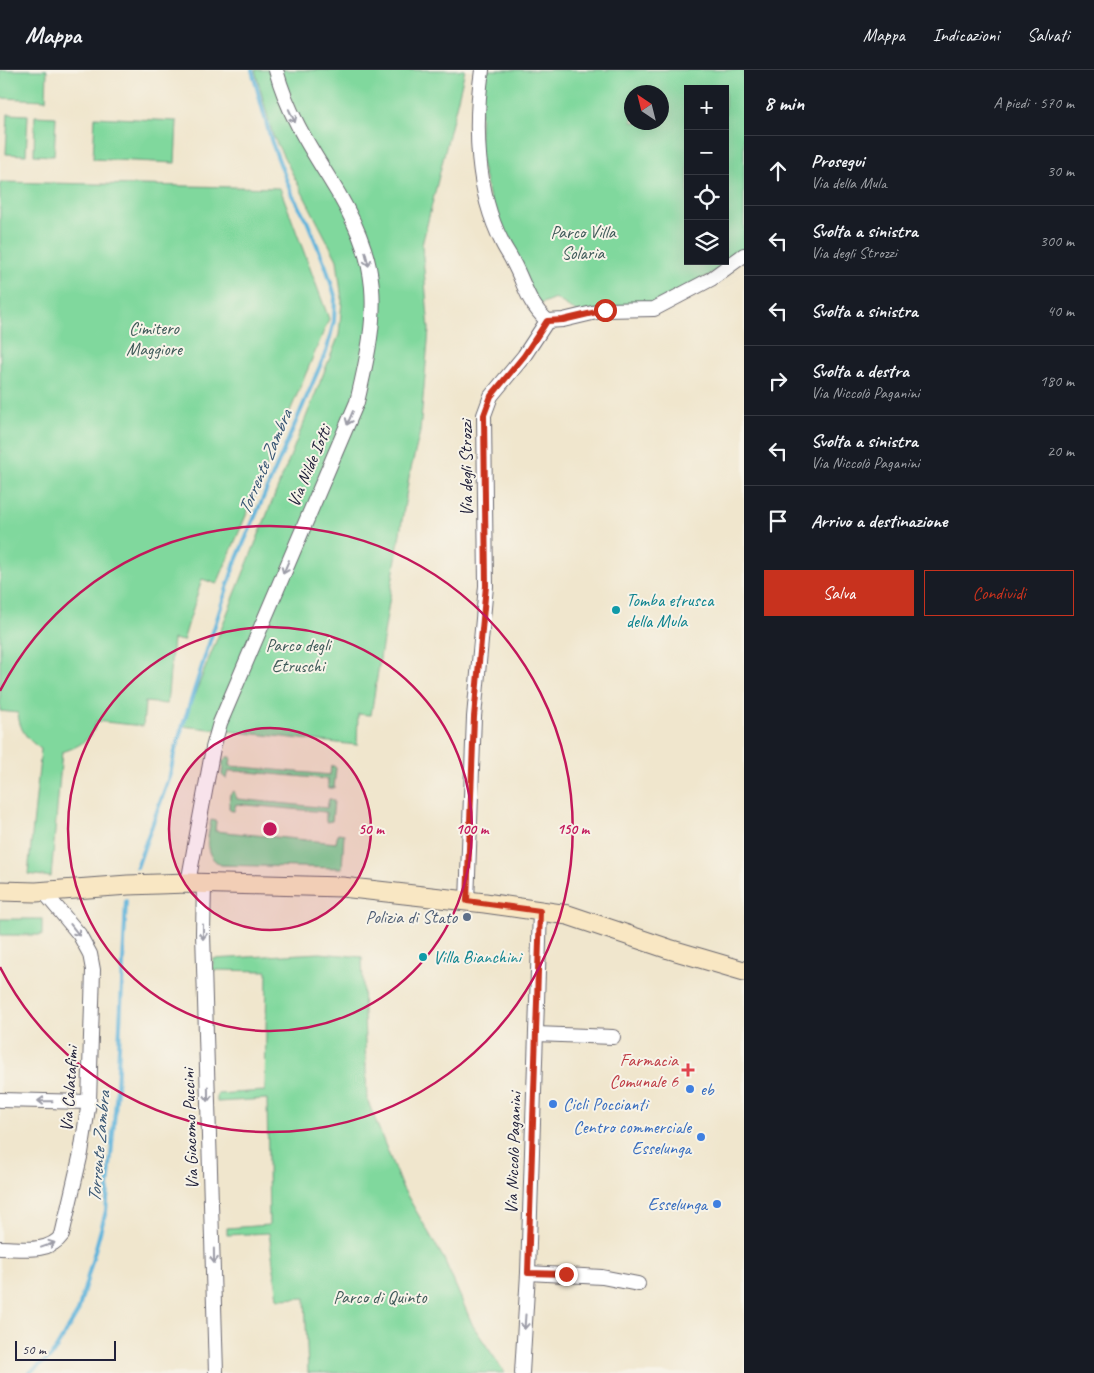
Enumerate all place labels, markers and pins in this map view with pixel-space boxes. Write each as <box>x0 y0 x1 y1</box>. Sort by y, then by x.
place label: Tomba etrusca della Mula <box>626 589 715 632</box>
marker: Tomba etrusca della Mula <box>610 604 622 616</box>
centre of rings <box>261 820 279 838</box>
place label: Polizia di Stato <box>366 906 459 928</box>
marker: Polizia di Stato <box>461 911 473 923</box>
place label: Villa Bianchini <box>433 946 523 968</box>
marker: Villa Bianchini <box>417 951 429 963</box>
place label: Farmacia Comunale 6 <box>610 1049 679 1092</box>
marker: Farmacia Comunale 6 <box>682 1064 694 1076</box>
place label: eb <box>700 1078 715 1100</box>
marker: eb <box>684 1083 696 1095</box>
place label: Cicli Poccianti <box>563 1093 650 1115</box>
marker: Cicli Poccianti <box>547 1098 559 1110</box>
place label: Centro commerciale Esselunga <box>573 1116 693 1159</box>
marker: Centro commerciale Esselunga <box>695 1131 707 1143</box>
place label: Esselunga <box>648 1193 709 1215</box>
marker: Esselunga <box>711 1198 723 1210</box>

